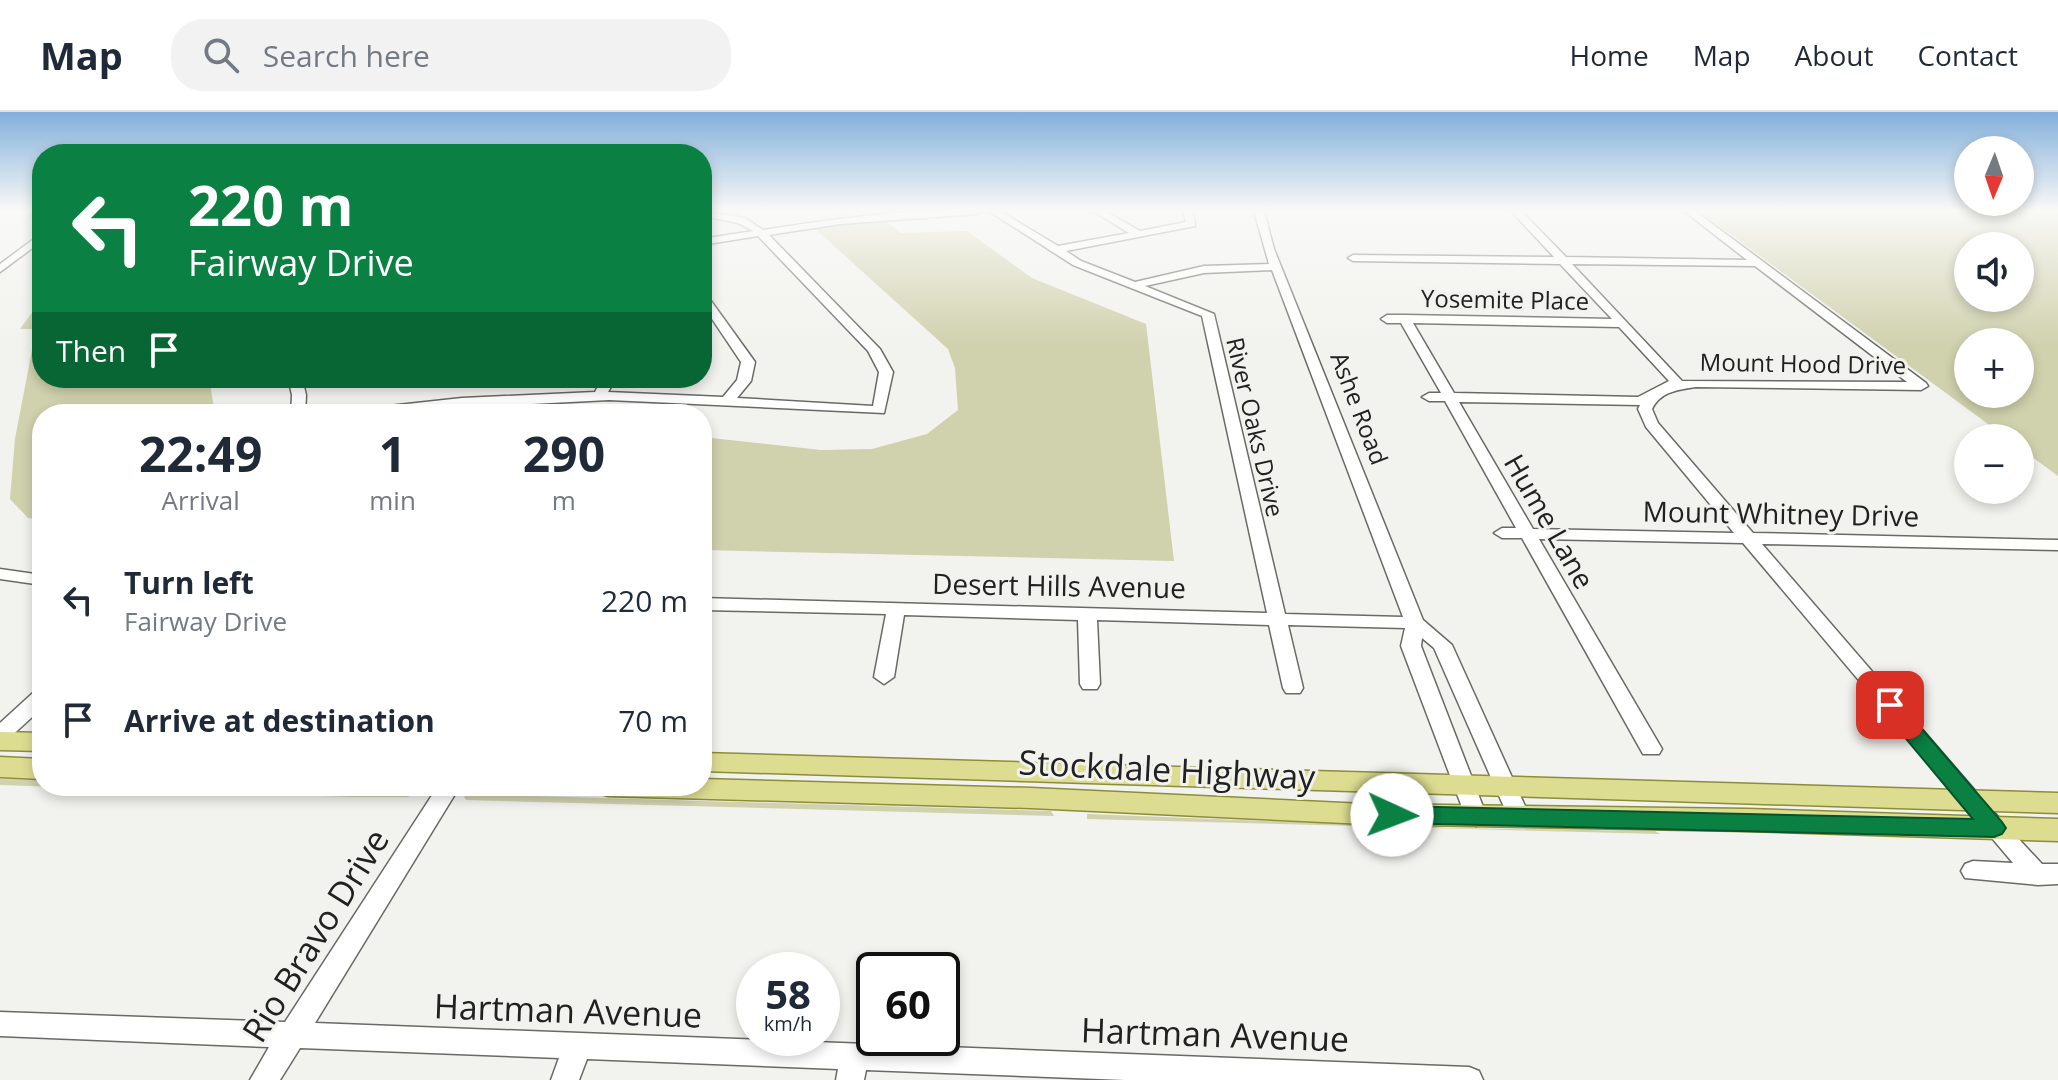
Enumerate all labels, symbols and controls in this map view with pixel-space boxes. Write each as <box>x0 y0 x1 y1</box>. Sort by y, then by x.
search box <box>171 19 731 91</box>
text: Map <box>40 29 123 81</box>
icon: search <box>199 33 243 77</box>
text: Search here <box>263 35 430 76</box>
text: Home <box>1570 36 1649 74</box>
text: Map <box>1693 36 1751 74</box>
text: About <box>1795 36 1873 74</box>
text: Contact <box>1917 36 2018 74</box>
north arrow <box>1954 136 2034 216</box>
map controls <box>1954 136 2034 504</box>
text: 220 m <box>188 166 354 242</box>
icon: left <box>56 176 160 280</box>
button: sound <box>1954 232 2034 312</box>
text: Fairway Drive <box>188 238 414 287</box>
street label: Yosemite Place <box>1421 281 1589 317</box>
icon: arrive <box>142 328 186 372</box>
button: + <box>1954 328 2034 408</box>
text: Then <box>56 330 126 371</box>
street label: River Oaks Drive <box>1219 334 1293 520</box>
street label: Mount Hood Drive <box>1699 345 1907 381</box>
street label: Ashe Road <box>1323 347 1397 469</box>
text: 22:49 <box>139 421 262 486</box>
text: 1 <box>379 421 406 486</box>
text: 290 <box>523 421 605 486</box>
button: − <box>1954 424 2034 504</box>
street label: Hume Lane <box>1496 447 1604 595</box>
text: Arrival <box>161 482 240 518</box>
text: min <box>369 482 416 518</box>
text: m <box>552 482 576 518</box>
street label: Mount Whitney Drive <box>1642 492 1920 534</box>
text: Turn left <box>124 562 254 603</box>
street label: Desert Hills Avenue <box>932 564 1186 606</box>
icon: left <box>56 578 100 622</box>
text: 220 m <box>601 580 688 621</box>
text: Fairway Drive <box>124 603 287 639</box>
pin <box>1856 671 1924 739</box>
icon: arrive <box>1868 683 1912 727</box>
icon: arrive <box>56 698 100 742</box>
text: Arrive at destination <box>124 700 435 741</box>
text: 70 m <box>618 700 688 741</box>
street label: Stockdale Highway <box>1018 738 1317 800</box>
position arrow <box>1350 773 1434 857</box>
street label: Rio Bravo Drive <box>231 820 399 1050</box>
speed limit sign: 60 <box>856 952 960 1056</box>
text: 58 <box>765 966 811 1021</box>
street label: Hartman Avenue <box>433 982 703 1038</box>
street label: Hartman Avenue <box>1080 1006 1350 1062</box>
text: km/h <box>764 1010 812 1037</box>

